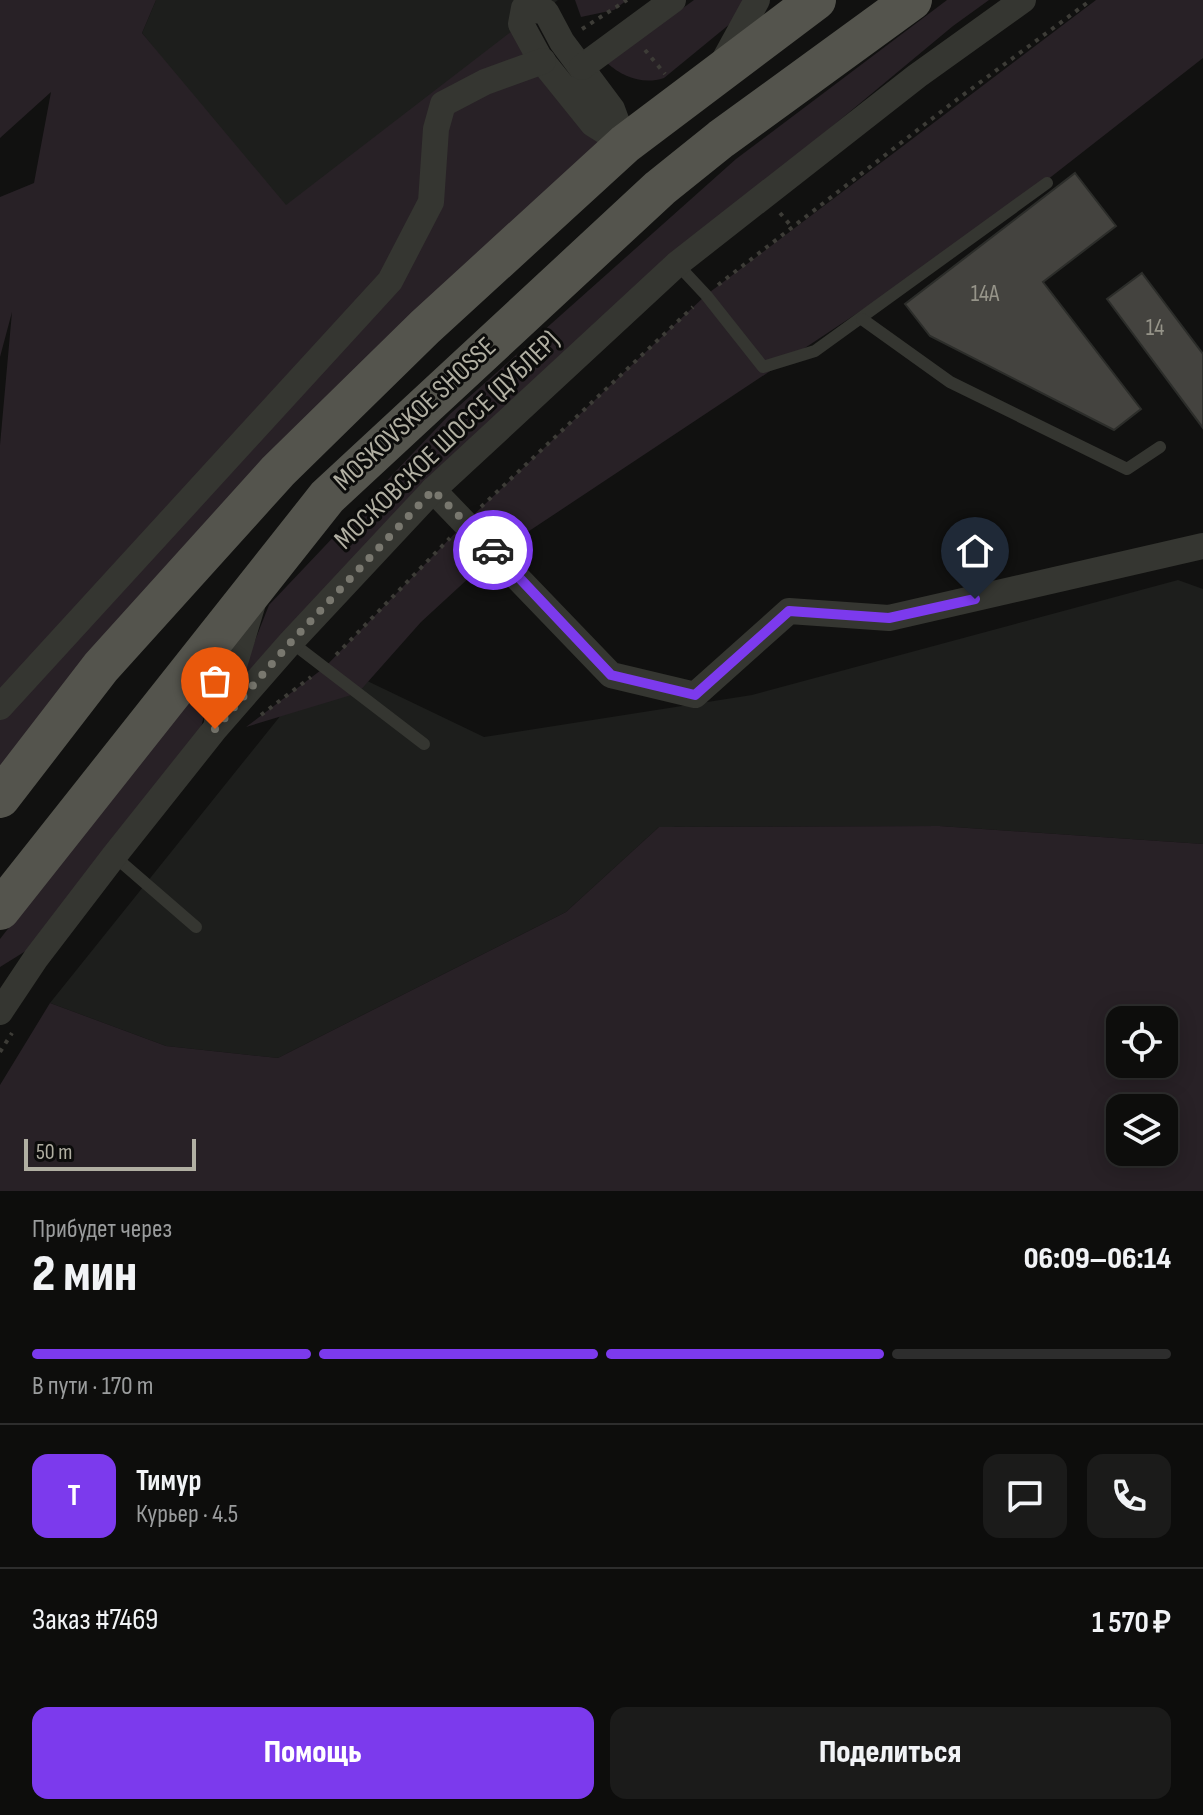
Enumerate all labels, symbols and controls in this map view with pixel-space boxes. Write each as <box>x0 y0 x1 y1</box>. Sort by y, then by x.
house number: 14А <box>971 279 1000 308</box>
house number: 14 <box>1146 313 1164 342</box>
street label: МОСКОВСКОЕ ШОССЕ (ДУБЛЕР) <box>328 324 566 556</box>
street label: MOSKOVSKOE SHOSSE <box>327 330 503 498</box>
courier <box>453 510 533 590</box>
pin <box>941 517 1009 599</box>
icon: car <box>471 528 515 572</box>
icon: home <box>953 529 997 573</box>
pin <box>181 647 249 729</box>
icon: bag <box>193 659 237 703</box>
map controls <box>1106 1006 1178 1166</box>
button: locate <box>1106 1006 1178 1078</box>
button: layers <box>1106 1094 1178 1166</box>
scale bar <box>24 1135 196 1171</box>
text: 50 m <box>36 1139 72 1166</box>
text: Прибудет через <box>32 1214 172 1245</box>
text: 06:09–06:14 <box>1024 1241 1171 1277</box>
text: 2 мин <box>32 1243 137 1306</box>
text: В пути · 170 m <box>32 1371 153 1402</box>
button: chat <box>983 1454 1067 1538</box>
button: phone <box>1087 1454 1171 1538</box>
text: Тимур <box>136 1463 201 1499</box>
text: Т <box>67 1478 81 1514</box>
text: Курьер · 4.5 <box>136 1499 238 1530</box>
text: Заказ #7469 <box>32 1602 158 1638</box>
text: 1 570 ₽ <box>1092 1605 1171 1641</box>
button: Помощь <box>32 1707 594 1799</box>
button: Поделиться <box>610 1707 1171 1799</box>

